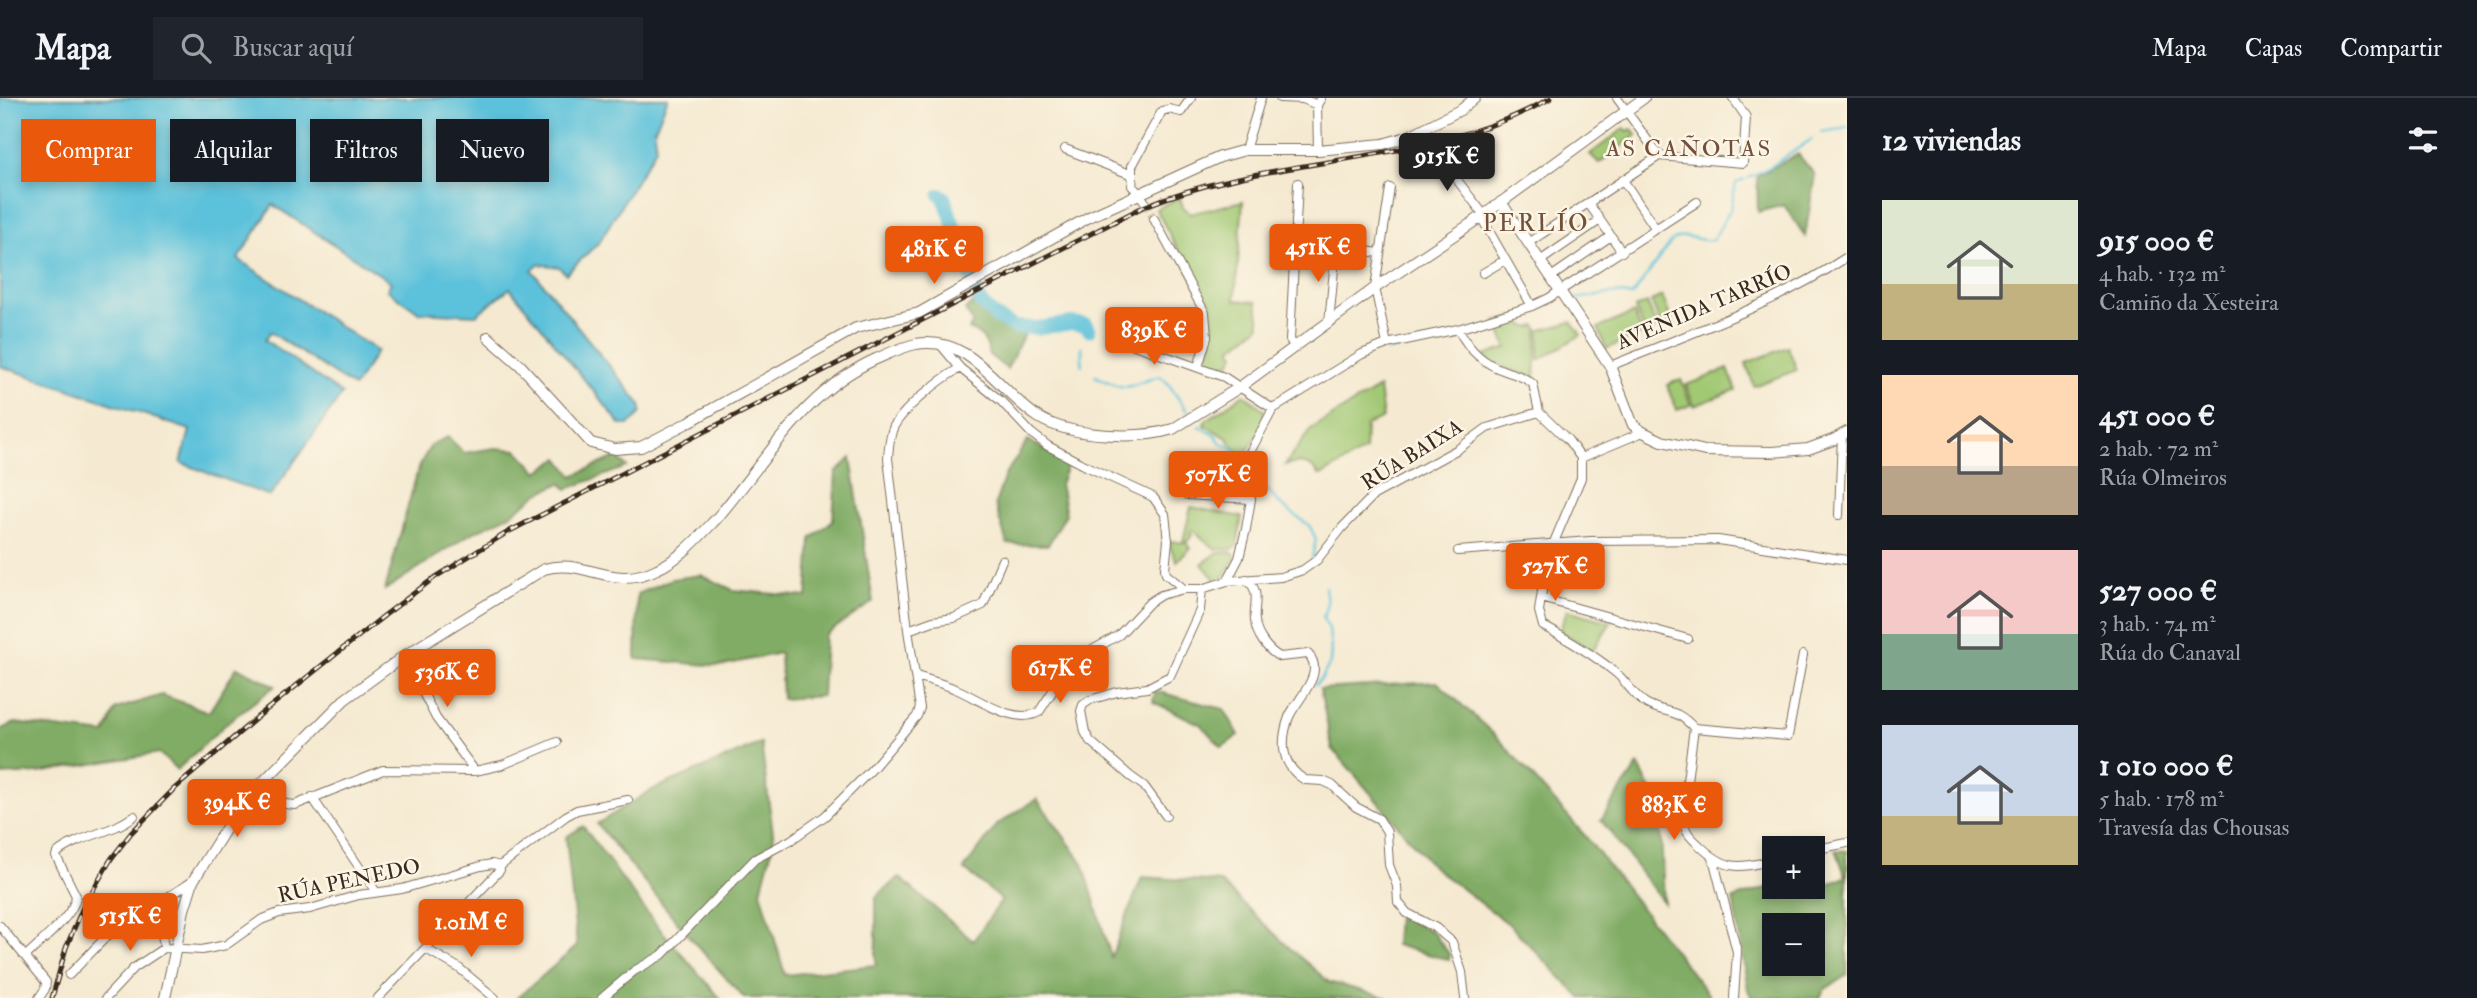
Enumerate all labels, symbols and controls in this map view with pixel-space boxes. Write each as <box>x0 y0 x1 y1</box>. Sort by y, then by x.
search box <box>153 17 643 80</box>
text: Mapa <box>35 28 111 69</box>
icon: search <box>177 29 215 67</box>
text: Buscar aquí <box>233 32 353 64</box>
text: Mapa <box>2152 33 2207 64</box>
text: Capas <box>2245 33 2302 64</box>
text: Compartir <box>2340 33 2442 64</box>
chip: Comprar <box>21 119 156 182</box>
chip: Alquilar <box>170 119 296 182</box>
chip: Filtros <box>310 119 422 182</box>
chip: Nuevo <box>436 119 549 182</box>
icon: filters <box>2404 121 2442 159</box>
text: 12 viviendas <box>1882 122 2021 159</box>
pin: 915K € <box>1390 134 1504 193</box>
district label: AS CAÑOTAS <box>1605 134 1772 163</box>
text: 915K € <box>1415 141 1479 170</box>
district label: PERLÍO <box>1483 207 1589 239</box>
text: 915 000 € <box>2099 222 2214 259</box>
pin: 451K € <box>1261 225 1375 284</box>
pin: 481K € <box>877 226 991 286</box>
icon: home <box>1938 228 2022 312</box>
text: 451K € <box>1285 232 1351 261</box>
text: 481K € <box>901 234 967 263</box>
street label: AVENIDA TARRÍO <box>1611 258 1796 356</box>
text: 4 hab. · 132 m² <box>2099 259 2226 288</box>
text: Camiño da Xesteira <box>2099 288 2279 317</box>
pin: 839K € <box>1097 308 1211 367</box>
text: 839K € <box>1121 315 1187 344</box>
text: 451 000 € <box>2099 397 2215 434</box>
icon: home <box>1938 403 2022 487</box>
street label: RÚA BAIXA <box>1356 413 1468 497</box>
text: 2 hab. · 72 m² <box>2099 434 2218 463</box>
pin: 507K € <box>1161 452 1275 511</box>
text: 507K € <box>1185 459 1251 488</box>
text: Rúa Olmeiros <box>2099 463 2227 492</box>
pin: 527K € <box>1498 544 1612 603</box>
text: 527K € <box>1522 551 1588 580</box>
text: 527 000 € <box>2099 572 2217 609</box>
icon: home <box>1938 578 2022 662</box>
text: 3 hab. · 74 m² <box>2099 609 2216 638</box>
text: Rúa do Canaval <box>2099 638 2241 667</box>
pin: 617K € <box>1003 646 1117 705</box>
pin: 536K € <box>390 650 504 709</box>
text: 617K € <box>1028 653 1092 682</box>
text: 536K € <box>415 657 479 686</box>
text: 1 010 000 € <box>2099 747 2233 784</box>
icon: home <box>1938 753 2022 837</box>
pin: 394K € <box>180 780 294 839</box>
pin: 883K € <box>1617 782 1731 842</box>
text: 5 hab. · 178 m² <box>2099 784 2224 813</box>
text: 394K € <box>203 787 271 816</box>
text: 883K € <box>1642 790 1706 819</box>
text: Travesía das Chousas <box>2099 813 2290 842</box>
map controls <box>1762 836 1825 976</box>
button: + <box>1762 836 1825 899</box>
street label: RÚA PENEDO <box>275 853 423 909</box>
pin: 515K € <box>73 894 187 953</box>
pin: 1.01M € <box>406 900 536 959</box>
text: 515K € <box>99 901 161 930</box>
text: 1.01M € <box>434 907 508 936</box>
button: − <box>1762 913 1825 976</box>

